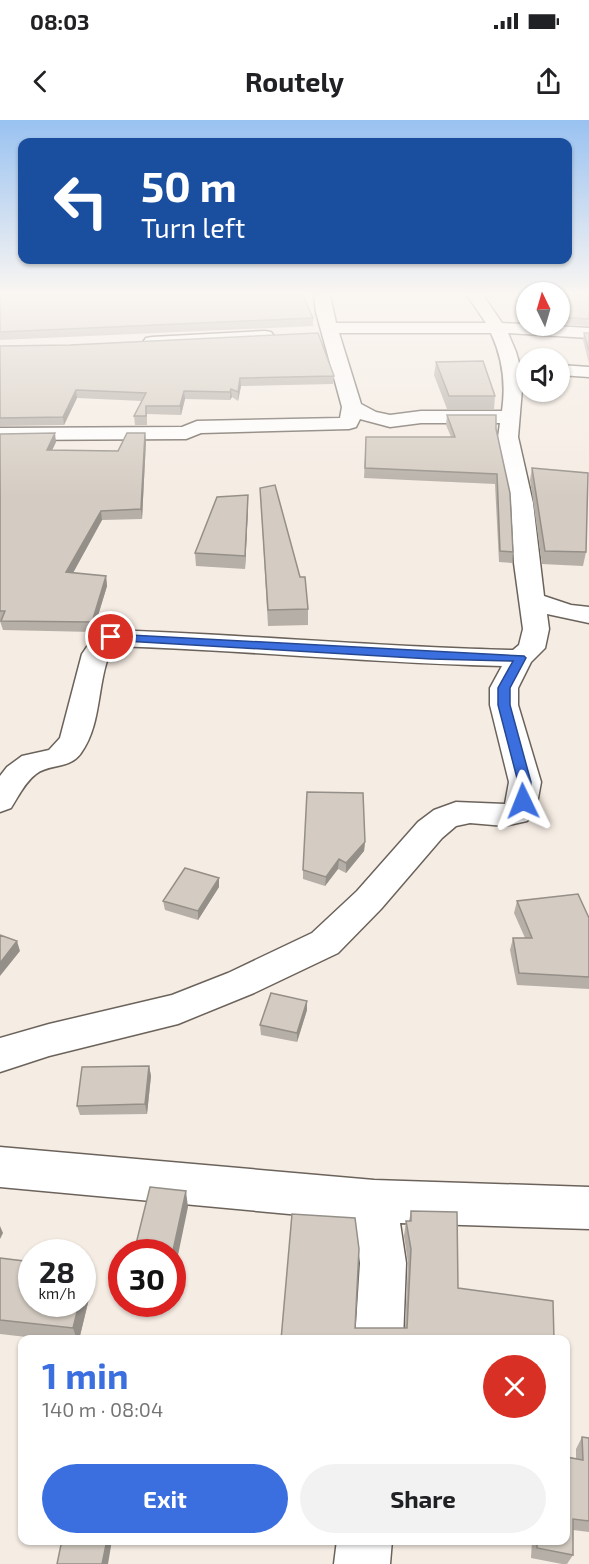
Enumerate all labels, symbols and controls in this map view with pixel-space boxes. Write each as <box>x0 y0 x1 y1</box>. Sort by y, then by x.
text: 08:03 <box>30 8 90 34</box>
icon: back <box>24 65 57 98</box>
text: Routely <box>245 65 344 97</box>
icon: share <box>532 65 565 98</box>
text: 50 m <box>141 160 237 210</box>
icon: left <box>42 162 120 240</box>
text: Turn left <box>141 211 245 243</box>
north arrow <box>516 282 570 336</box>
map controls <box>516 282 570 402</box>
button: sound <box>516 348 570 402</box>
pin <box>85 611 136 662</box>
icon: arrive <box>94 620 127 653</box>
position arrow <box>491 769 555 833</box>
speed limit sign: 30 <box>108 1239 186 1317</box>
text: 28 <box>39 1253 75 1289</box>
text: km/h <box>38 1284 76 1302</box>
text: 1 min <box>42 1353 129 1396</box>
button: close <box>483 1355 546 1418</box>
text: 140 m · 08:04 <box>42 1397 163 1421</box>
button: Exit <box>42 1464 288 1533</box>
button: Share <box>300 1464 546 1533</box>

